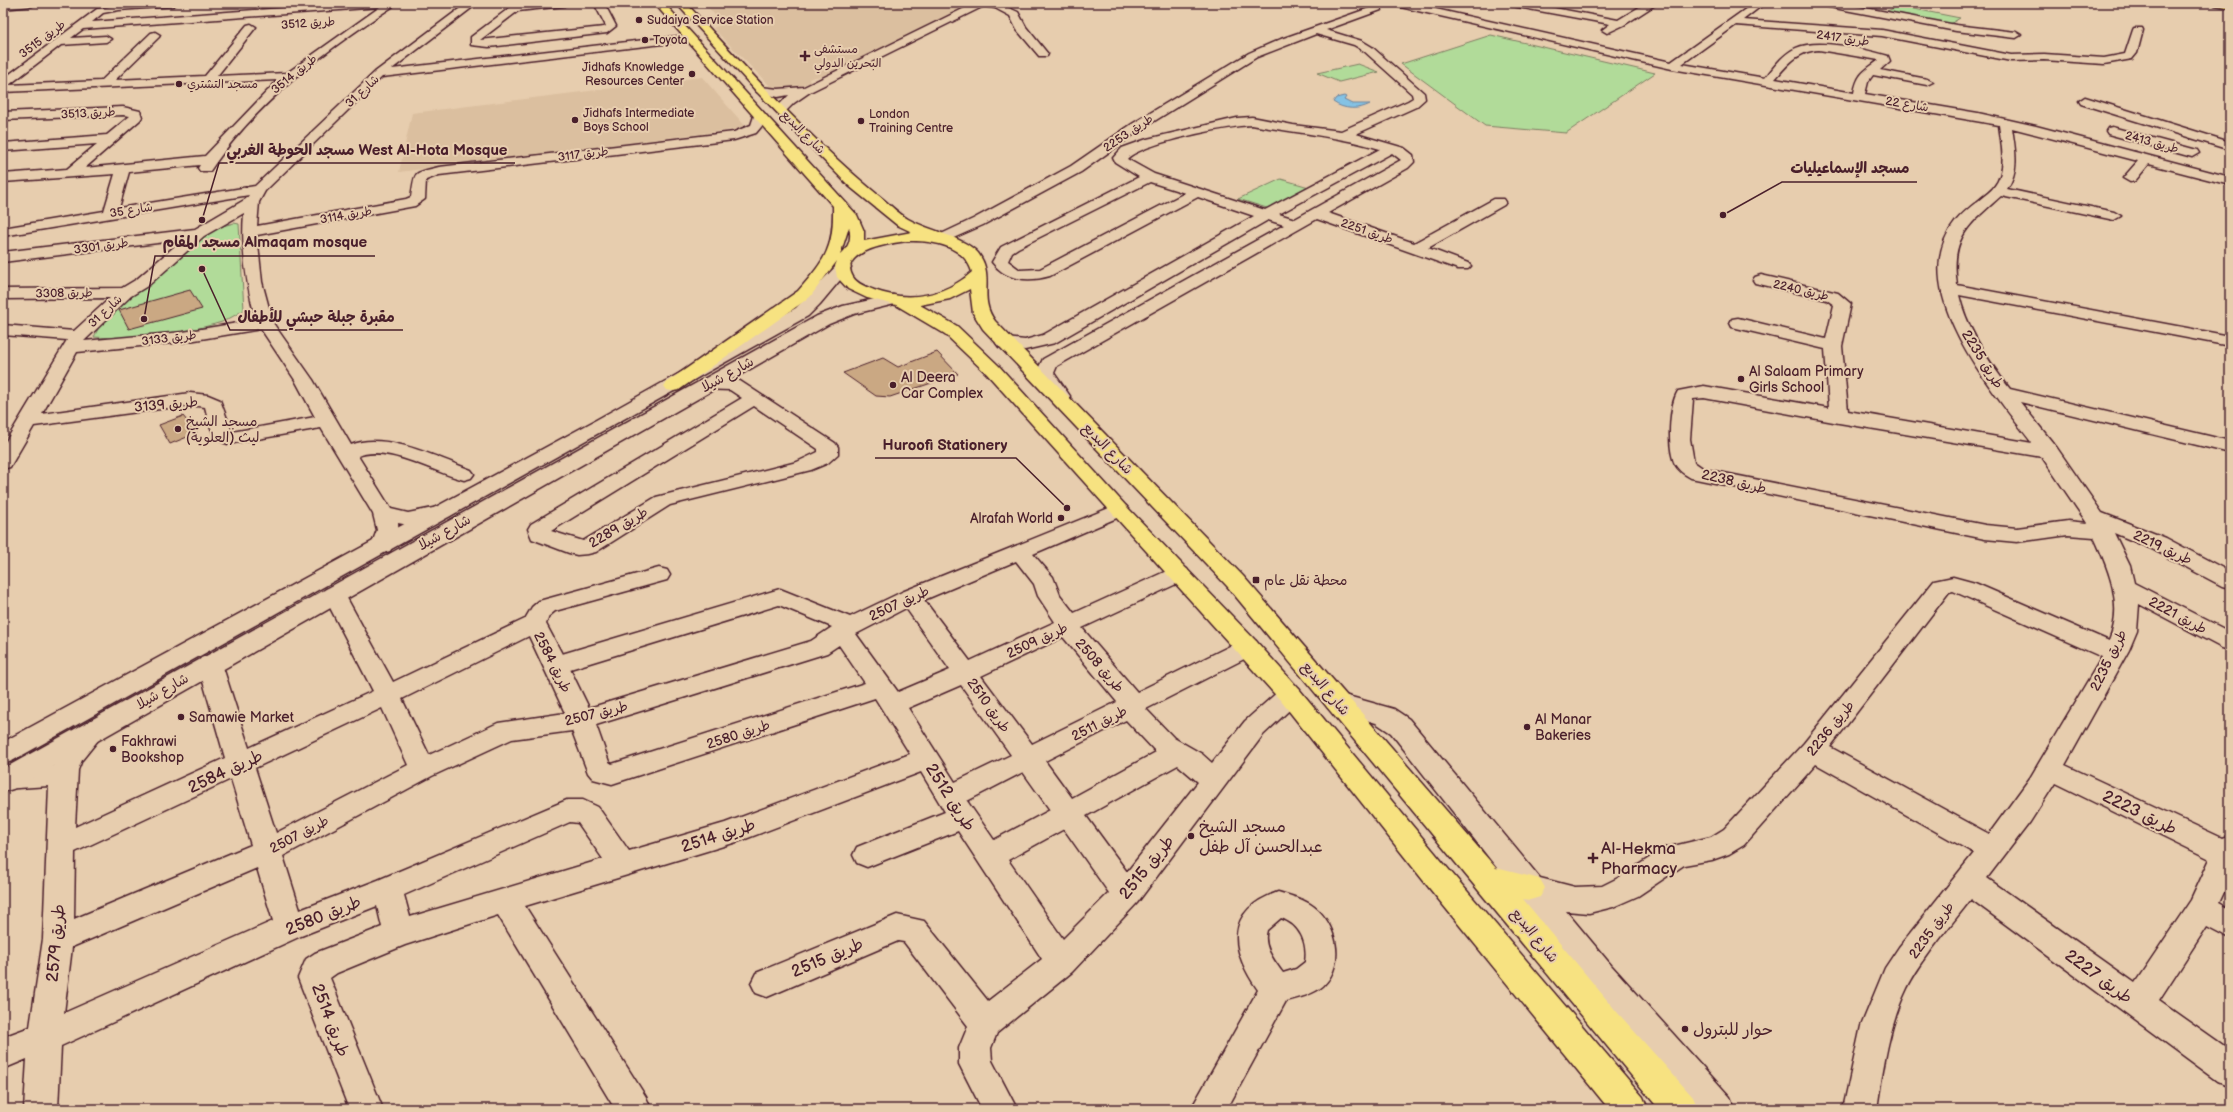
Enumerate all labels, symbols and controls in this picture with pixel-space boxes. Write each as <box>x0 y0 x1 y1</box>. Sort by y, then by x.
place label: Sudaiya Service Station <box>647 13 774 28</box>
street label: طريق 3512 <box>280 14 336 33</box>
marker: Sudaiya Service Station <box>634 15 644 25</box>
street label: طريق 3515 <box>16 17 68 62</box>
street label: طريق 2417 <box>1816 27 1870 50</box>
place label: Toyota <box>653 33 688 48</box>
marker: Toyota <box>640 35 650 45</box>
place label: مستشفى البحرين الدولي <box>814 42 882 74</box>
marker: مستشفى البحرين الدولي <box>799 50 811 62</box>
street label: طريق 3514 <box>268 51 320 97</box>
place label: Jidhafs Knowledge Resources Center <box>582 60 685 89</box>
marker: Jidhafs Knowledge Resources Center <box>687 69 697 79</box>
street label: شارع 31 <box>342 72 383 112</box>
place label: مسجد التشتري <box>187 77 258 93</box>
marker: مسجد التشتري <box>174 79 184 89</box>
street label: شارع 22 <box>1884 94 1930 116</box>
street label: طريق 3513 <box>60 105 116 122</box>
place label: Jidhafs Intermediate Boys School <box>583 106 694 135</box>
street label: شارع البديع <box>777 107 828 158</box>
place label: London Training Centre <box>869 107 953 136</box>
street label: طريق 2253 <box>1101 111 1156 156</box>
marker: Jidhafs Intermediate Boys School <box>570 115 580 125</box>
marker: London Training Centre <box>856 116 866 126</box>
street label: طريق 2413 <box>2124 128 2180 157</box>
callout: مسجد الحوطة الغربي West Al-Hota Mosque <box>219 136 515 163</box>
text: مسجد الحوطة الغربي West Al-Hota Mosque <box>227 141 508 164</box>
street label: طريق 3117 <box>557 144 609 165</box>
callout: مسجد الإسماعيليات <box>1782 155 1917 182</box>
text: مسجد الإسماعيليات <box>1790 159 1910 178</box>
street label: شارع 35 <box>108 200 154 222</box>
street label: طريق 3114 <box>319 204 373 227</box>
street label: طريق 2251 <box>1339 216 1395 247</box>
callout: مسجد المقام Almaqam mosque <box>155 229 375 256</box>
text: مسجد المقام Almaqam mosque <box>163 233 368 253</box>
street label: طريق 3301 <box>73 235 129 258</box>
street label: طريق 2240 <box>1772 277 1830 304</box>
street label: طريق 3308 <box>35 286 93 301</box>
street label: شارع 31 <box>85 292 126 332</box>
callout: مقبرة جبلة حبشي للأطفال <box>230 303 403 330</box>
text: مقبرة جبلة حبشي للأطفال <box>237 306 395 331</box>
street label: طريق 2235 <box>1958 327 2007 392</box>
street label: طريق 3133 <box>141 328 197 349</box>
street label: شارع شيلا <box>698 353 757 397</box>
place label: Al Salaam Primary Girls School <box>1749 363 1864 396</box>
place label: Al Deera Car Complex <box>901 369 983 402</box>
marker: Al Salaam Primary Girls School <box>1736 374 1746 384</box>
marker: Al Deera Car Complex <box>888 380 898 390</box>
street label: طريق 3139 <box>133 393 199 416</box>
place label: مسجد الشيخ ليث (العلوية) <box>186 413 260 446</box>
street label: شارع البديع <box>1077 419 1136 479</box>
marker: مسجد الشيخ ليث (العلوية) <box>173 424 183 434</box>
callout: Huroofi Stationery <box>875 431 1016 458</box>
text: Huroofi Stationery <box>883 436 1008 455</box>
street label: طريق 2238 <box>1700 466 1768 497</box>
street label: طريق 2289 <box>586 503 651 552</box>
place label: Alrafah World <box>970 510 1053 527</box>
street label: شارع شيلا <box>415 511 474 555</box>
marker: Alrafah World <box>1056 513 1066 523</box>
street label: طريق 2219 <box>2131 526 2195 568</box>
place label: محطة نقل عام <box>1264 572 1347 591</box>
marker: محطة نقل عام <box>1251 575 1261 585</box>
street label: طريق 2507 <box>866 582 932 625</box>
street label: طريق 2221 <box>2146 593 2210 638</box>
street label: طريق 2509 <box>1004 619 1071 662</box>
street label: طريق 2235 <box>2086 627 2131 694</box>
street label: طريق 2584 <box>530 629 575 696</box>
street label: طريق 2508 <box>1072 635 1128 696</box>
street label: شارع البديع <box>1297 658 1353 720</box>
street label: شارع شيلا <box>133 670 192 714</box>
street label: طريق 2510 <box>963 675 1014 736</box>
street label: طريق 2507 <box>563 697 630 730</box>
street label: طريق 2236 <box>1803 697 1858 760</box>
street label: طريق 2511 <box>1068 702 1130 745</box>
place label: Samawie Market <box>189 709 295 726</box>
place label: Al Manar Bakeries <box>1535 711 1592 744</box>
marker: Samawie Market <box>176 712 186 722</box>
street label: طريق 2580 <box>704 716 772 753</box>
marker: Al Manar Bakeries <box>1522 722 1532 732</box>
place label: Fakhrawi Bookshop <box>121 733 184 766</box>
marker: Fakhrawi Bookshop <box>108 744 118 754</box>
street label: طريق 2584 <box>185 746 266 798</box>
street label: طريق 2512 <box>921 760 979 835</box>
street label: طريق 2223 <box>2099 786 2180 840</box>
street label: طريق 2507 <box>267 812 332 857</box>
street label: طريق 2514 <box>679 815 758 857</box>
place label: مسجد الشيخ عبدالحسن آل طفل <box>1199 817 1323 857</box>
marker: مسجد الشيخ عبدالحسن آل طفل <box>1186 831 1196 841</box>
street label: طريق 2515 <box>1115 832 1179 904</box>
place label: Al-Hekma Pharmacy <box>1601 839 1677 879</box>
marker: Al-Hekma Pharmacy <box>1588 853 1598 863</box>
street label: طريق 2580 <box>283 892 364 940</box>
street label: طريق 2235 <box>1905 899 1958 962</box>
street label: طريق 2579 <box>43 903 69 983</box>
street label: شارع البديع <box>1506 905 1562 967</box>
street label: طريق 2515 <box>788 934 866 982</box>
street label: طريق 2227 <box>2061 946 2136 1008</box>
street label: طريق 2514 <box>307 981 353 1060</box>
place label: حوار للبترول <box>1693 1020 1773 1040</box>
marker: حوار للبترول <box>1680 1024 1690 1034</box>

